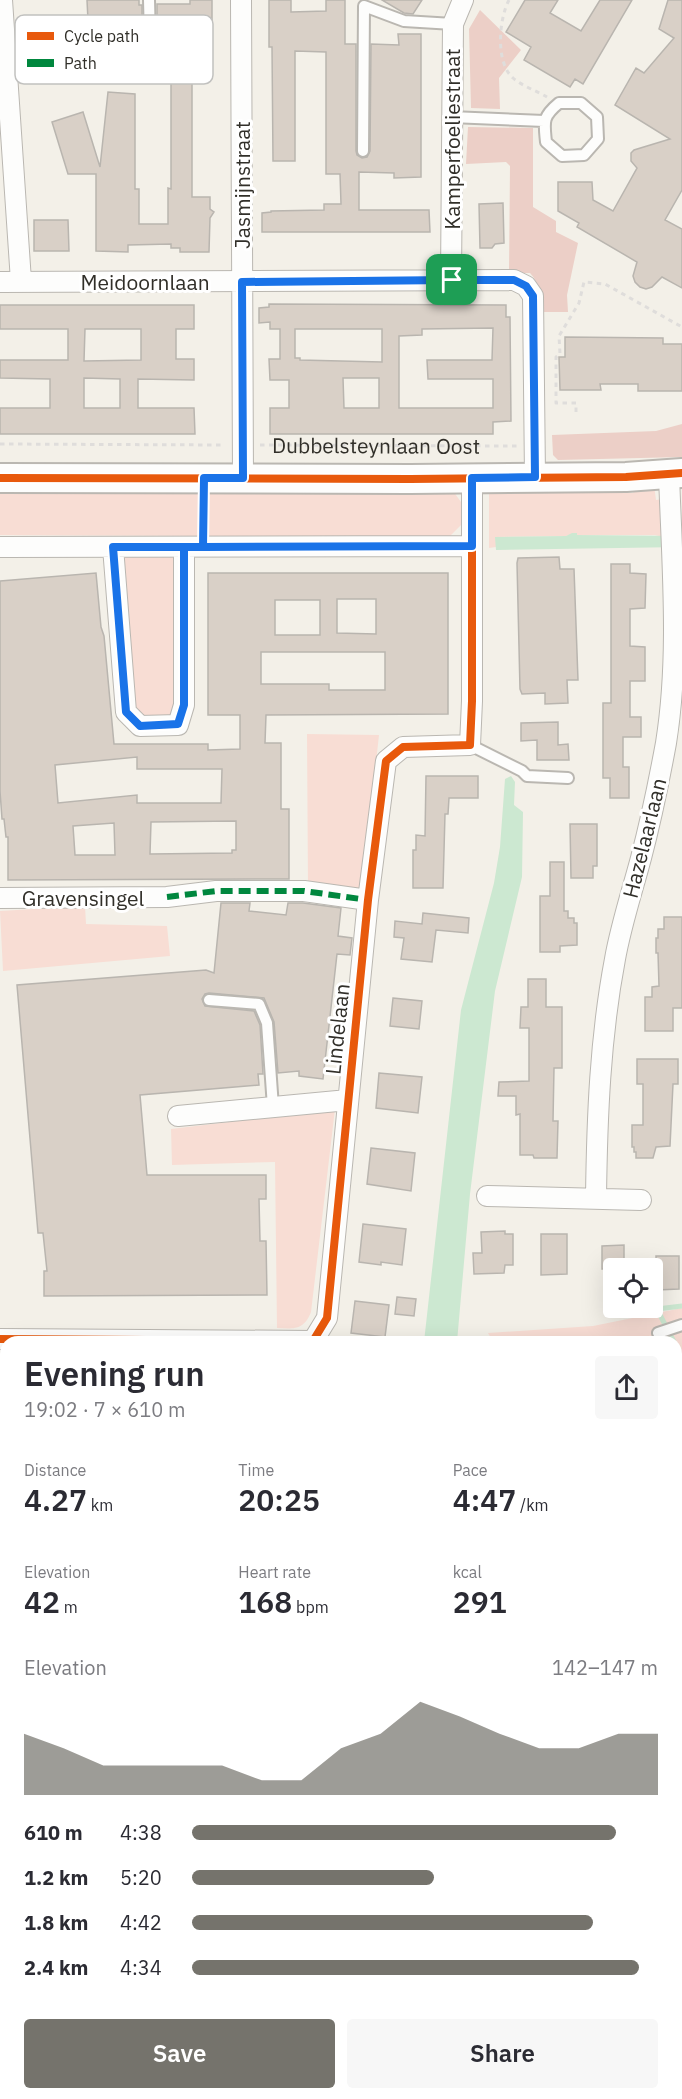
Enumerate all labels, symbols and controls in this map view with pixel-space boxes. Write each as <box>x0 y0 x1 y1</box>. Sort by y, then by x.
legend <box>15 15 213 84</box>
text: Cycle path <box>64 26 139 46</box>
street label: Kamperfoeliestraat <box>438 48 466 230</box>
text: Path <box>64 53 97 73</box>
street label: Jasmijnstraat <box>228 121 256 249</box>
pin <box>426 254 477 305</box>
icon: arrive <box>435 263 468 296</box>
street label: Meidoornlaan <box>80 268 210 296</box>
street label: Dubbelsteynlaan Oost <box>272 431 480 460</box>
street label: Hazelaarlaan <box>616 775 672 901</box>
street label: Gravensingel <box>22 884 145 912</box>
street label: Lindelaan <box>318 982 356 1076</box>
map controls <box>603 1258 663 1318</box>
button: locate <box>603 1258 663 1318</box>
text: Evening run <box>24 1352 205 1395</box>
button: share <box>595 1356 658 1419</box>
text: 19:02 · 7 × 610 m <box>24 1396 185 1423</box>
text: Distance <box>24 1460 86 1480</box>
text: Time <box>238 1460 274 1480</box>
text: Pace <box>453 1460 487 1480</box>
text: 4.27 <box>24 1480 87 1519</box>
text: 20:25 <box>238 1480 320 1519</box>
text: 4:47 <box>453 1480 516 1519</box>
text: km <box>87 1495 113 1515</box>
text: /km <box>516 1495 549 1515</box>
text: Elevation <box>24 1562 90 1582</box>
text: Heart rate <box>238 1562 311 1582</box>
text: kcal <box>453 1562 482 1582</box>
text: 42 <box>24 1582 60 1621</box>
text: 168 <box>238 1582 292 1621</box>
text: 291 <box>453 1582 507 1621</box>
text: m <box>60 1597 78 1617</box>
text: bpm <box>292 1597 329 1617</box>
text: Elevation <box>24 1654 107 1681</box>
text: 142–147 m <box>552 1654 658 1681</box>
text: 610 m <box>24 1819 83 1846</box>
text: 4:38 <box>120 1819 162 1846</box>
text: 1.2 km <box>24 1864 88 1891</box>
text: 5:20 <box>120 1864 162 1891</box>
text: 1.8 km <box>24 1909 88 1936</box>
text: 4:42 <box>120 1909 162 1936</box>
text: 2.4 km <box>24 1954 88 1981</box>
text: 4:34 <box>120 1954 162 1981</box>
button: Save <box>24 2019 335 2088</box>
button: Share <box>347 2019 658 2088</box>

